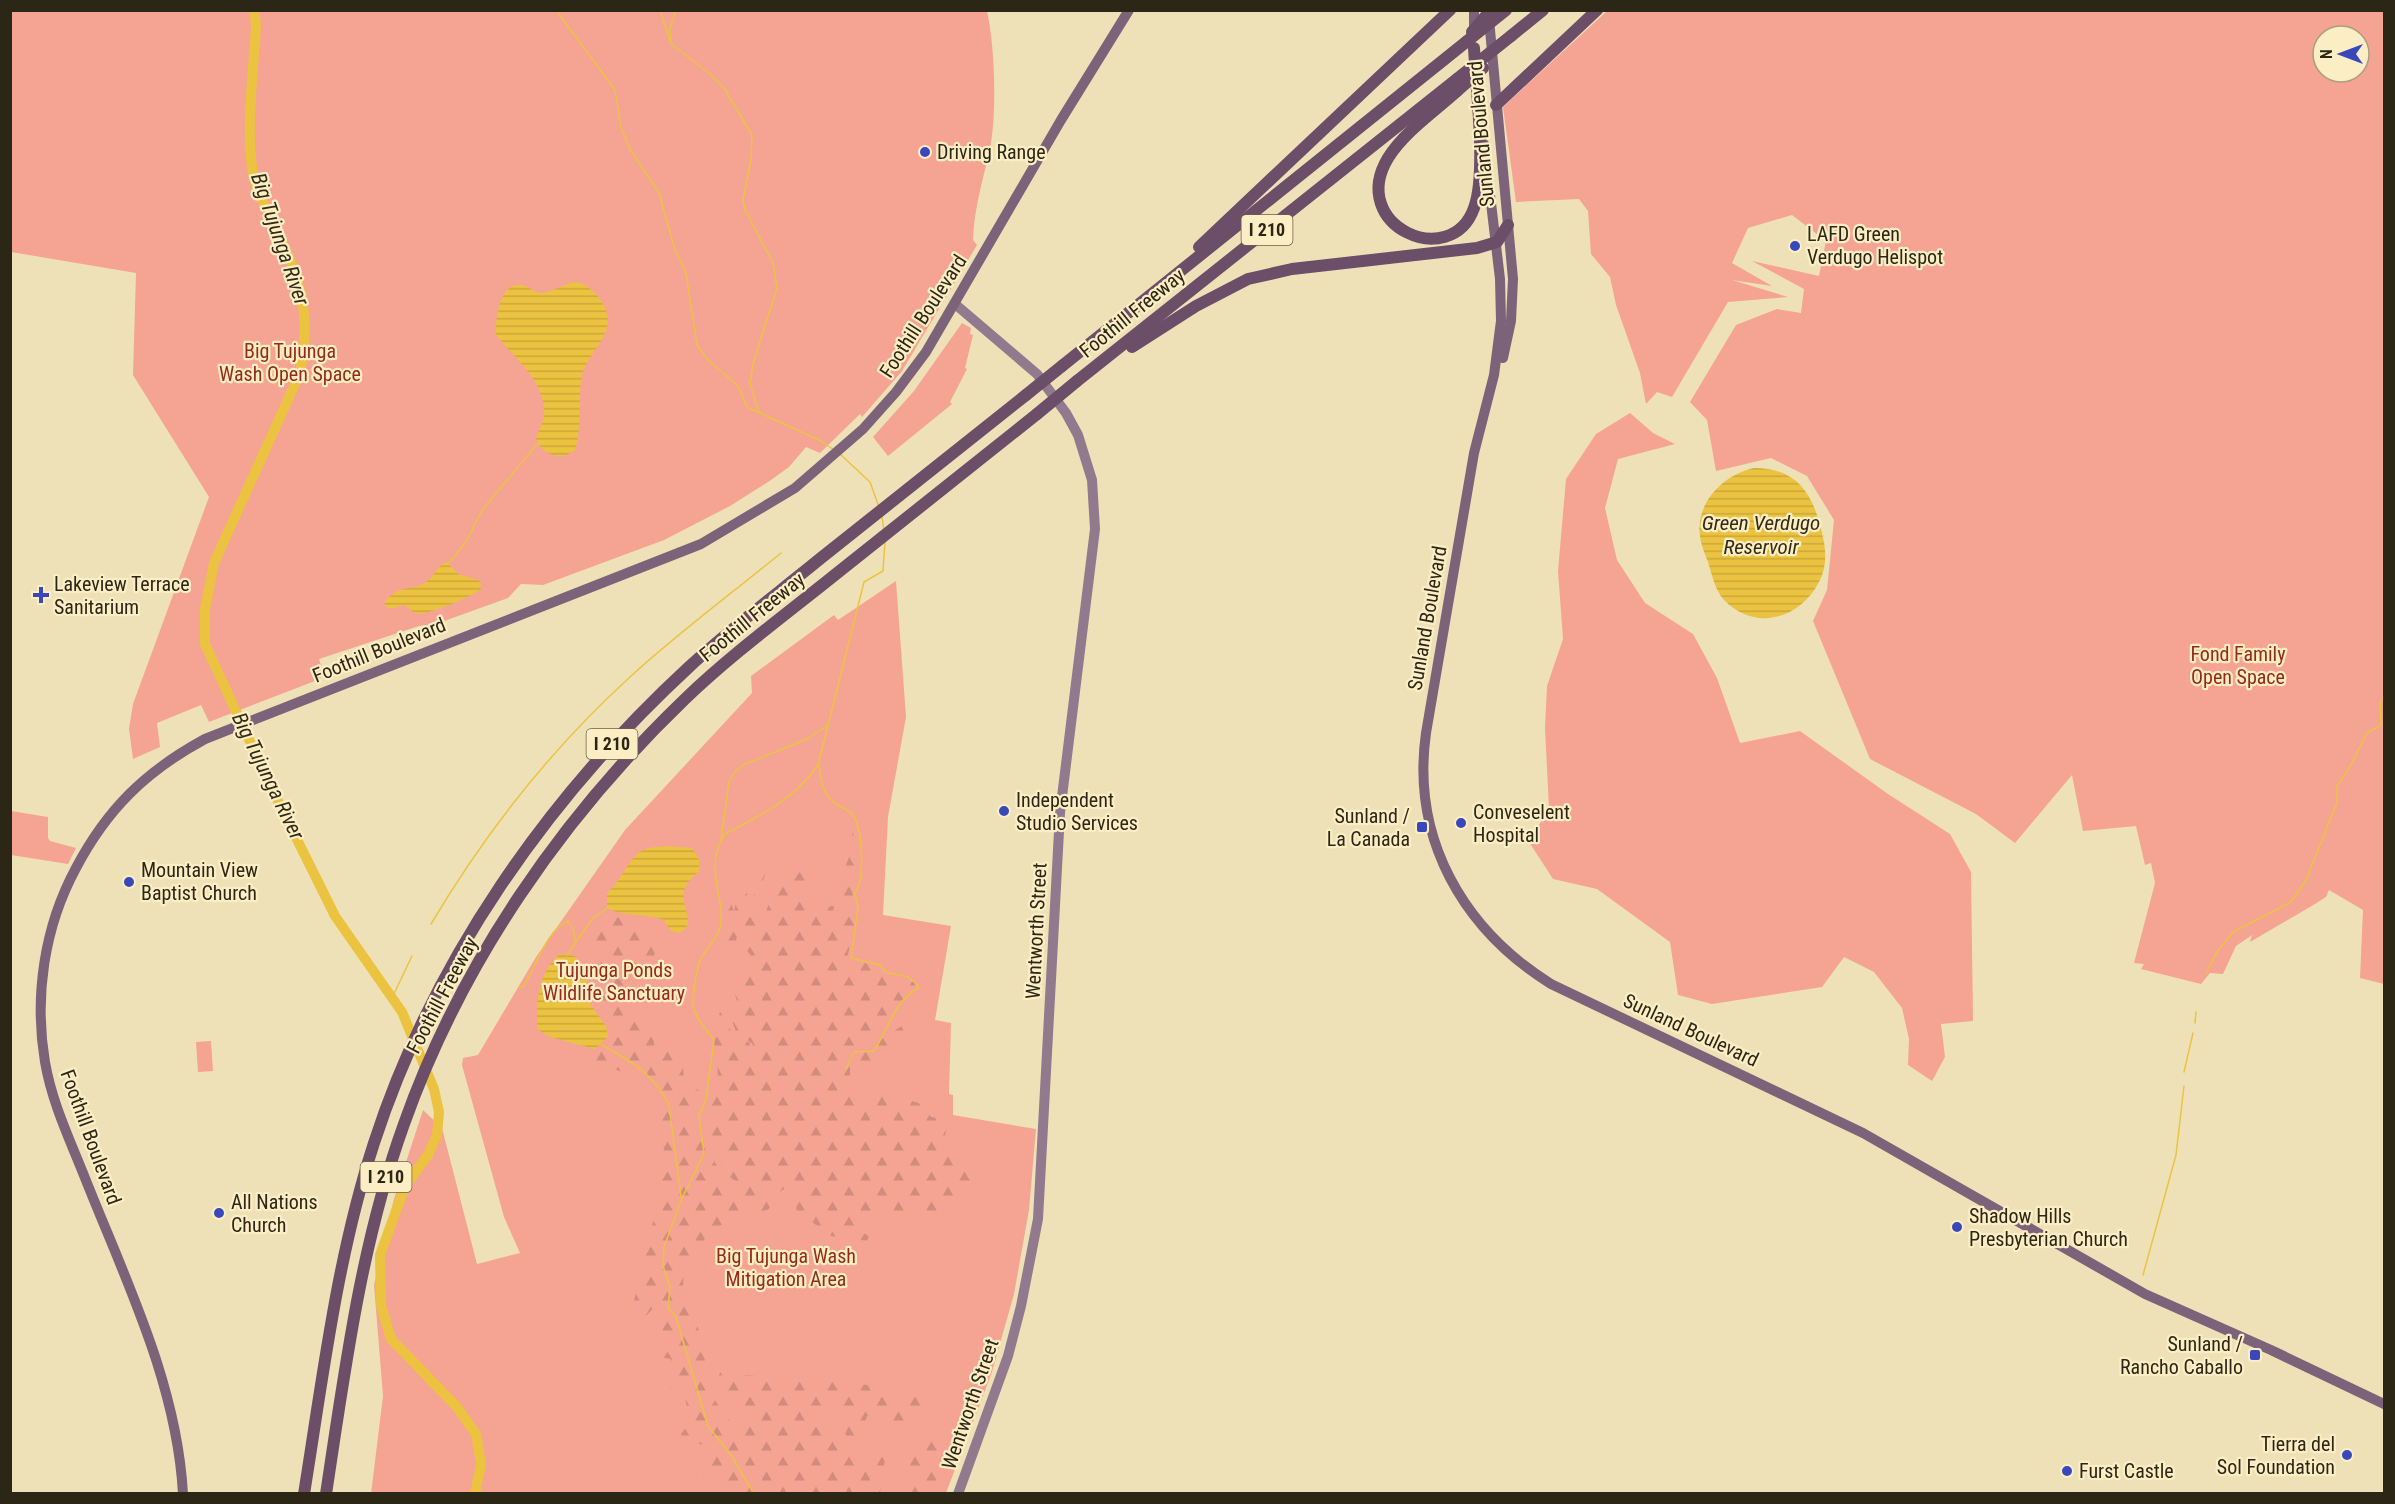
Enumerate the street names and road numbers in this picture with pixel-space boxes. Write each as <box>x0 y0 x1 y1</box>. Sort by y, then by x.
street label: Sunland Boulevard <box>1463 60 1499 208</box>
road number: I 210 <box>1242 215 1292 245</box>
street label: Foothill Boulevard <box>874 250 972 382</box>
street label: Foothill Freeway <box>1075 263 1189 363</box>
street label: Sunland Boulevard <box>1402 544 1452 692</box>
street label: Foothill Freeway <box>695 567 809 667</box>
street label: Foothill Boulevard <box>309 612 449 688</box>
road number: I 210 <box>586 729 638 759</box>
street label: Wentworth Street <box>1020 862 1052 1000</box>
street label: Foothill Freeway <box>401 933 483 1057</box>
street label: Sunland Boulevard <box>1620 988 1762 1072</box>
street label: Foothill Boulevard <box>55 1066 127 1208</box>
road number: I 210 <box>360 1162 412 1192</box>
street label: Wentworth Street <box>936 1335 1004 1472</box>

